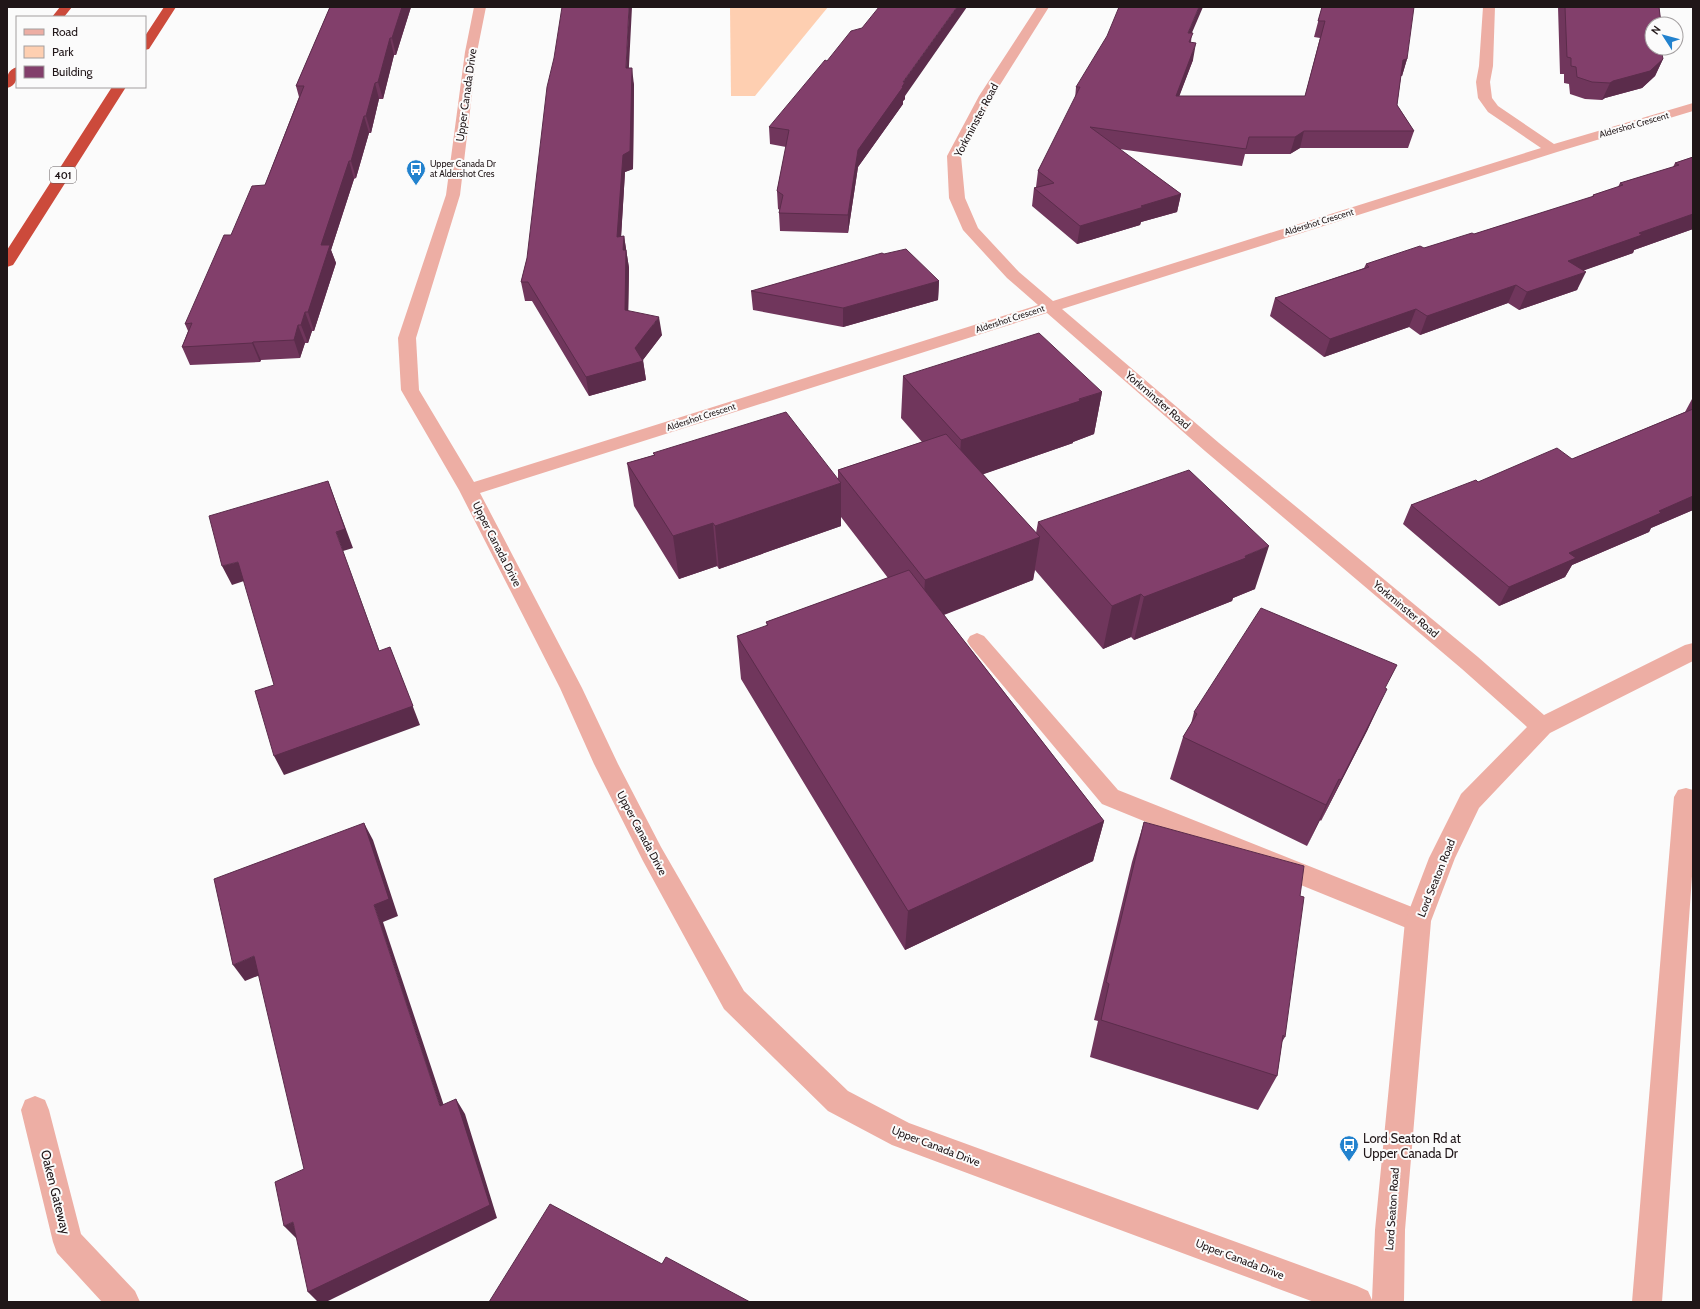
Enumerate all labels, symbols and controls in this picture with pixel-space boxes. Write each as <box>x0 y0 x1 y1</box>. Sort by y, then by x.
legend <box>16 16 146 88</box>
north arrow <box>1644 16 1684 56</box>
text: N <box>1648 23 1664 37</box>
text: Road <box>52 24 78 39</box>
text: Park <box>52 44 74 59</box>
street label: Upper Canada Drive <box>453 47 479 142</box>
text: Building <box>52 64 94 79</box>
street label: Yorkminster Road <box>950 81 1001 160</box>
street label: Aldershot Crescent <box>1598 109 1670 140</box>
bus stop icon: Upper Canada Dr at Aldershot Cres <box>405 158 427 186</box>
place label: Upper Canada Dr at Aldershot Cres <box>430 158 496 179</box>
road number: 401 <box>50 167 76 183</box>
street label: Aldershot Crescent <box>1283 206 1355 237</box>
street label: Aldershot Crescent <box>974 302 1046 335</box>
street label: Yorkminster Road <box>1122 367 1193 432</box>
street label: Aldershot Crescent <box>665 400 737 433</box>
street label: Upper Canada Drive <box>470 499 525 589</box>
street label: Yorkminster Road <box>1370 577 1442 641</box>
street label: Upper Canada Drive <box>614 788 670 878</box>
street label: Lord Seaton Road <box>1414 837 1458 919</box>
street label: Upper Canada Drive <box>890 1123 983 1169</box>
place label: Lord Seaton Rd at Upper Canada Dr <box>1363 1130 1461 1161</box>
bus stop icon: Lord Seaton Rd at Upper Canada Dr <box>1338 1134 1360 1162</box>
street label: Oaken Gateway <box>38 1148 74 1236</box>
street label: Lord Seaton Road <box>1382 1167 1402 1251</box>
street label: Upper Canada Drive <box>1194 1236 1287 1282</box>

